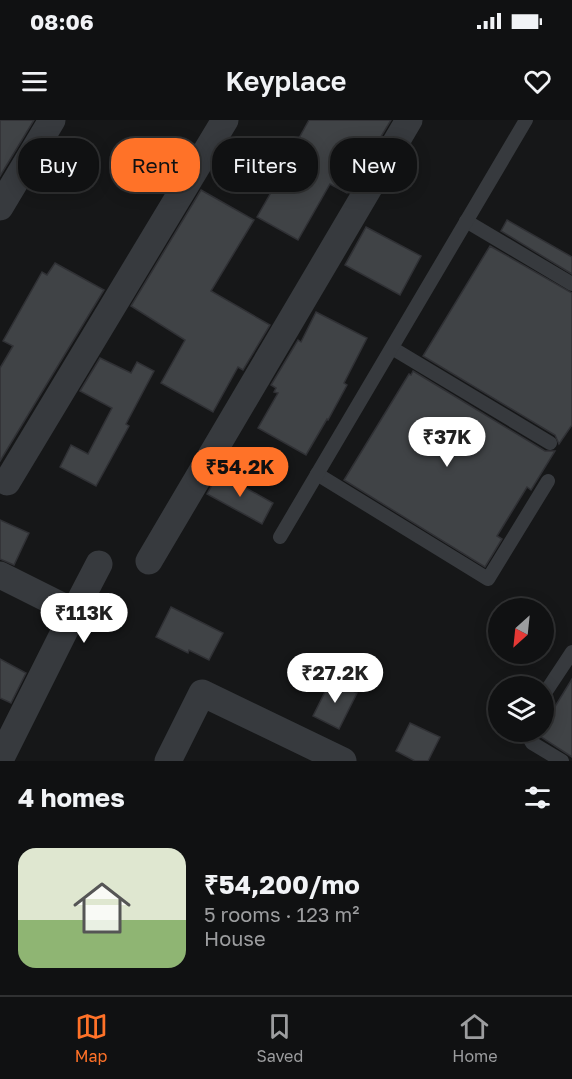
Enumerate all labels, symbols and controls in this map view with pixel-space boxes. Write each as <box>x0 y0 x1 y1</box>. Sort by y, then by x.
text: 08:06 <box>30 8 94 35</box>
icon: menu <box>18 65 51 98</box>
text: Keyplace <box>225 65 347 97</box>
icon: heart <box>521 65 554 98</box>
chip: Buy <box>18 138 99 192</box>
chip: Rent <box>111 138 200 192</box>
chip: Filters <box>212 138 318 192</box>
chip: New <box>330 138 417 192</box>
pin: ₹37K <box>411 417 483 468</box>
text: ₹37K <box>422 424 472 448</box>
pin: ₹54.2K <box>191 447 289 498</box>
text: ₹54.2K <box>205 454 275 478</box>
pin: ₹113K <box>42 593 126 644</box>
north arrow <box>488 598 554 664</box>
map controls <box>488 598 554 742</box>
text: ₹113K <box>55 600 113 624</box>
pin: ₹27.2K <box>286 653 384 704</box>
text: ₹27.2K <box>301 660 369 684</box>
button: layers <box>488 676 554 742</box>
icon: filters <box>521 781 554 814</box>
text: 4 homes <box>18 782 125 813</box>
text: ₹54,200/mo <box>204 869 360 900</box>
icon: home <box>66 872 138 944</box>
text: 5 rooms · 123 m² <box>204 902 359 926</box>
text: House <box>204 926 266 950</box>
tab: Map <box>75 1010 108 1066</box>
tab: Saved <box>257 1010 303 1066</box>
tab: Home <box>452 1010 497 1066</box>

